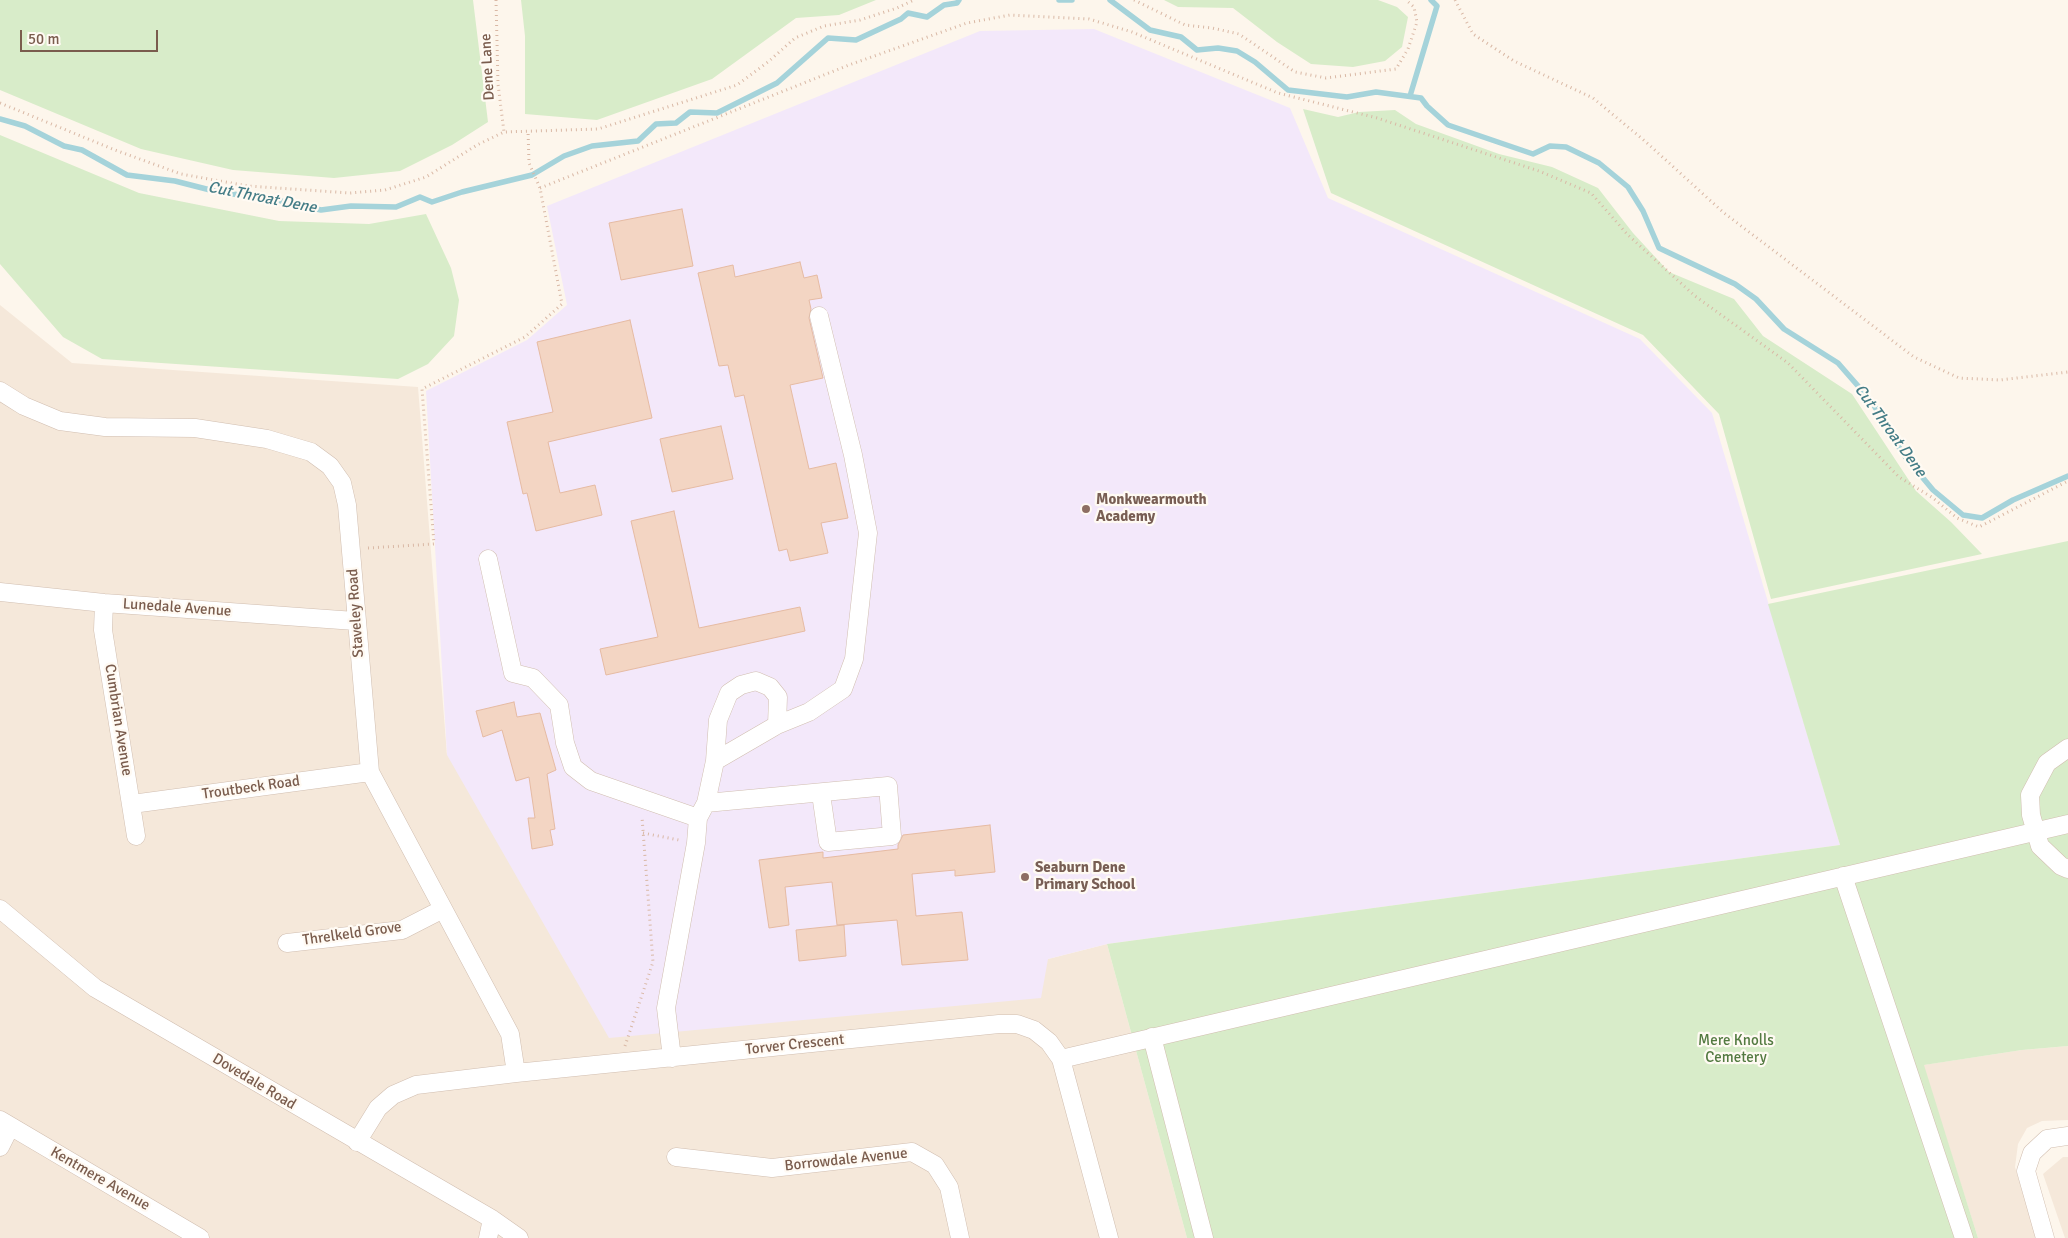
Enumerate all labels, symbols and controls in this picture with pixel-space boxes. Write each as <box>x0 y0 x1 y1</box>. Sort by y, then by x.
scale bar <box>22 20 160 52</box>
text: 50 m <box>28 30 59 48</box>
street label: Dene Lane <box>477 33 499 101</box>
water label: Cut Throat Dene <box>206 178 318 218</box>
water label: Cut Throat Dene <box>1850 381 1930 481</box>
place label: Monkwearmouth Academy <box>1096 491 1207 526</box>
marker: Monkwearmouth Academy <box>1080 503 1092 515</box>
street label: Staveley Road <box>344 568 368 658</box>
street label: Lunedale Avenue <box>122 595 232 621</box>
street label: Cumbrian Avenue <box>100 663 136 777</box>
street label: Troutbeck Road <box>201 772 301 804</box>
place label: Seaburn Dene Primary School <box>1035 859 1135 894</box>
marker: Seaburn Dene Primary School <box>1019 871 1031 883</box>
street label: Threlkeld Grove <box>301 918 403 950</box>
street label: Torver Crescent <box>745 1031 845 1059</box>
park label: Mere Knolls Cemetery <box>1698 1032 1774 1067</box>
street label: Dovedale Road <box>209 1050 299 1114</box>
street label: Kentmere Avenue <box>47 1143 153 1215</box>
street label: Borrowdale Avenue <box>784 1145 908 1175</box>

